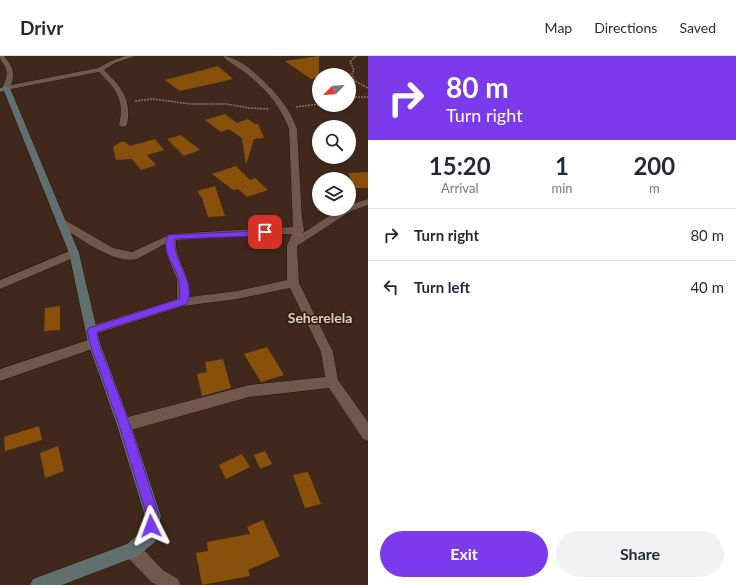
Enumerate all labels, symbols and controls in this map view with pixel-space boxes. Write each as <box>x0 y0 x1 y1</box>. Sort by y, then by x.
text: Drivr <box>20 16 63 39</box>
text: Map <box>545 19 572 36</box>
text: Directions <box>594 19 657 36</box>
text: Saved <box>679 19 716 36</box>
north arrow <box>312 68 356 112</box>
map controls <box>312 68 356 216</box>
text: 80 m <box>446 70 509 104</box>
icon: right <box>380 72 432 124</box>
text: Turn right <box>446 104 523 126</box>
button: search <box>312 120 356 164</box>
text: 15:20 <box>429 151 491 180</box>
text: 1 <box>555 151 569 180</box>
text: 200 <box>633 151 675 180</box>
button: layers <box>312 172 356 216</box>
text: Arrival <box>441 180 478 196</box>
text: min <box>552 180 573 196</box>
text: m <box>649 180 660 196</box>
pin <box>248 215 282 249</box>
icon: arrive <box>254 221 276 243</box>
icon: right <box>380 224 402 246</box>
text: Turn right <box>414 226 479 244</box>
text: 80 m <box>690 226 724 244</box>
icon: left <box>380 276 402 298</box>
text: Turn left <box>414 278 470 296</box>
text: 40 m <box>690 278 724 296</box>
district label: Seherelela <box>288 309 352 326</box>
position arrow <box>130 505 172 547</box>
button: Exit <box>380 531 548 577</box>
button: Share <box>556 531 724 577</box>

